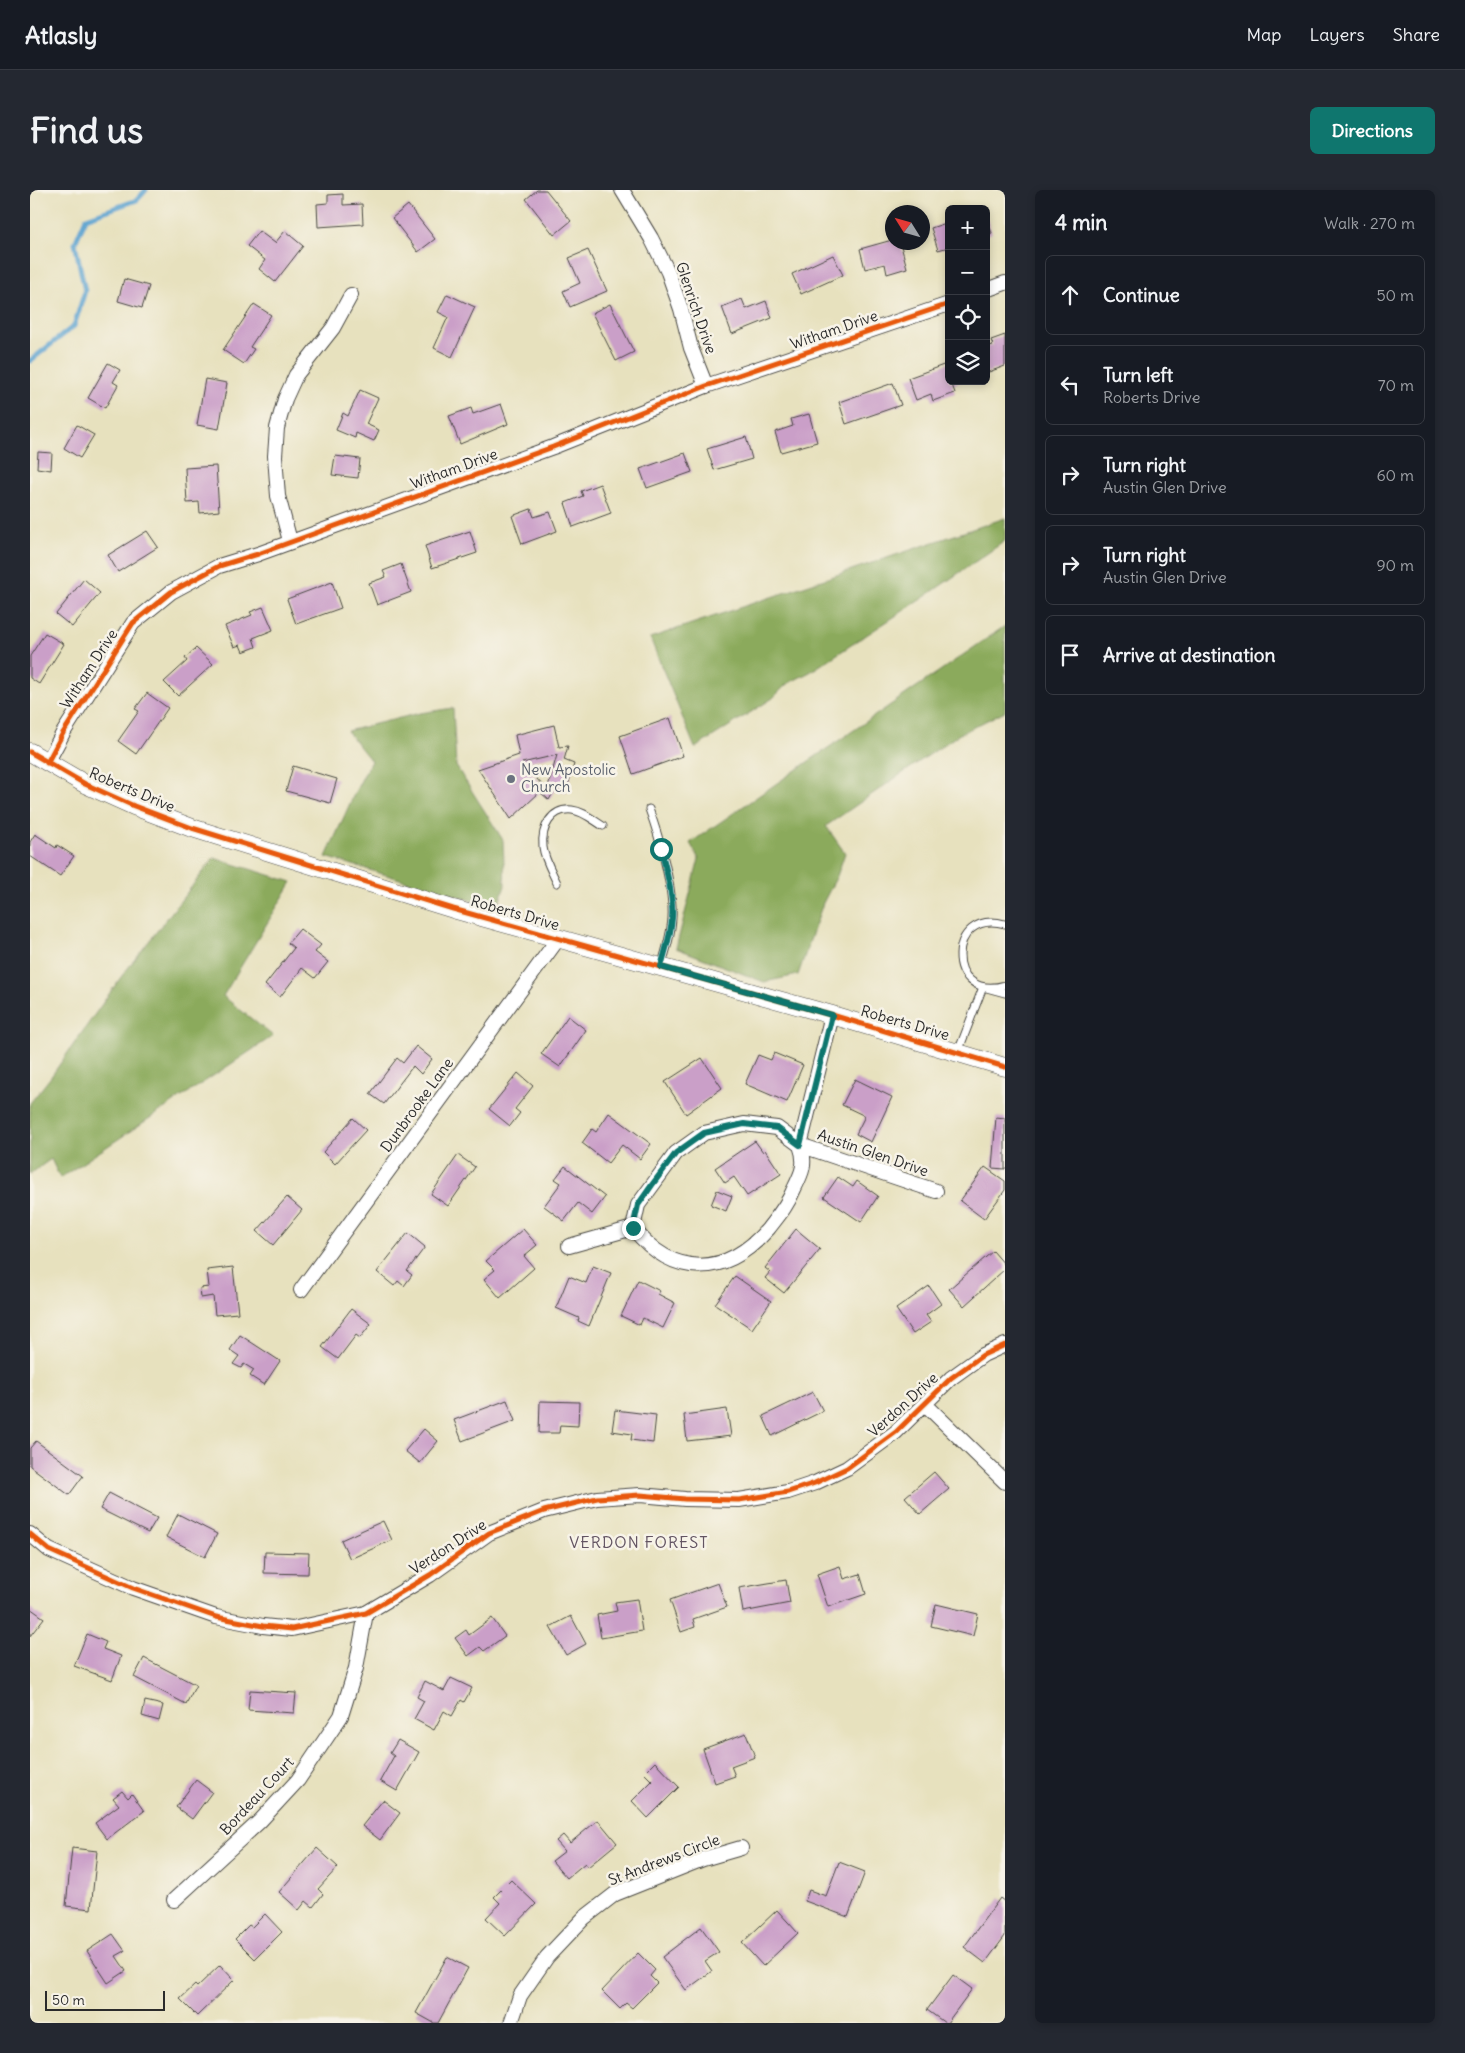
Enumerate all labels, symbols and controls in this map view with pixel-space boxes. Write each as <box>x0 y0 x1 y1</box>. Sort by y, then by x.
text: Atlasly <box>25 20 97 50</box>
text: Map <box>1246 23 1281 46</box>
text: Layers <box>1309 23 1365 46</box>
text: Share <box>1393 23 1440 46</box>
button: Directions <box>1310 107 1435 154</box>
text: Find us <box>30 108 143 152</box>
north arrow <box>885 205 930 250</box>
map controls <box>945 205 990 385</box>
button: + <box>945 205 990 250</box>
text: 4 min <box>1055 209 1107 236</box>
text: Walk · 270 m <box>1324 213 1415 233</box>
button: − <box>945 250 990 295</box>
street label: Glenrich Drive <box>672 259 721 356</box>
icon: ahead <box>1056 281 1084 309</box>
text: Continue <box>1103 283 1180 307</box>
text: 50 m <box>1376 285 1414 305</box>
button: locate <box>945 295 990 340</box>
street label: Witham Drive <box>787 306 880 353</box>
button: layers <box>945 340 990 385</box>
text: Turn left <box>1103 363 1173 387</box>
icon: left <box>1056 371 1084 399</box>
text: 70 m <box>1378 375 1414 395</box>
text: Roberts Drive <box>1103 387 1200 407</box>
street label: Witham Drive <box>408 444 500 493</box>
text: Turn right <box>1103 453 1186 477</box>
icon: right <box>1056 461 1084 489</box>
text: 60 m <box>1376 465 1414 485</box>
text: Austin Glen Drive <box>1103 477 1227 497</box>
text: Turn right <box>1103 543 1186 567</box>
icon: right <box>1056 551 1084 579</box>
text: 90 m <box>1376 555 1414 575</box>
text: Austin Glen Drive <box>1103 567 1227 587</box>
street label: Witham Drive <box>56 625 121 712</box>
icon: arrive <box>1056 641 1084 669</box>
text: Arrive at destination <box>1103 643 1276 667</box>
place label: New Apostolic Church <box>521 760 616 796</box>
street label: Roberts Drive <box>86 763 178 816</box>
marker: New Apostolic Church <box>505 773 517 785</box>
route start <box>650 838 673 861</box>
street label: Roberts Drive <box>469 891 562 934</box>
street label: Roberts Drive <box>859 1001 952 1044</box>
street label: Dunbrooke Lane <box>376 1054 457 1156</box>
street label: Austin Glen Drive <box>815 1125 931 1180</box>
route end <box>622 1217 645 1240</box>
street label: Verdon Drive <box>864 1368 942 1441</box>
street label: Verdon Drive <box>406 1515 490 1578</box>
district label: VERDON FOREST <box>569 1532 709 1552</box>
street label: Bordeau Court <box>216 1753 298 1839</box>
street label: St Andrews Circle <box>605 1830 722 1890</box>
scale bar <box>45 1988 165 2011</box>
text: 50 m <box>52 1991 85 2009</box>

